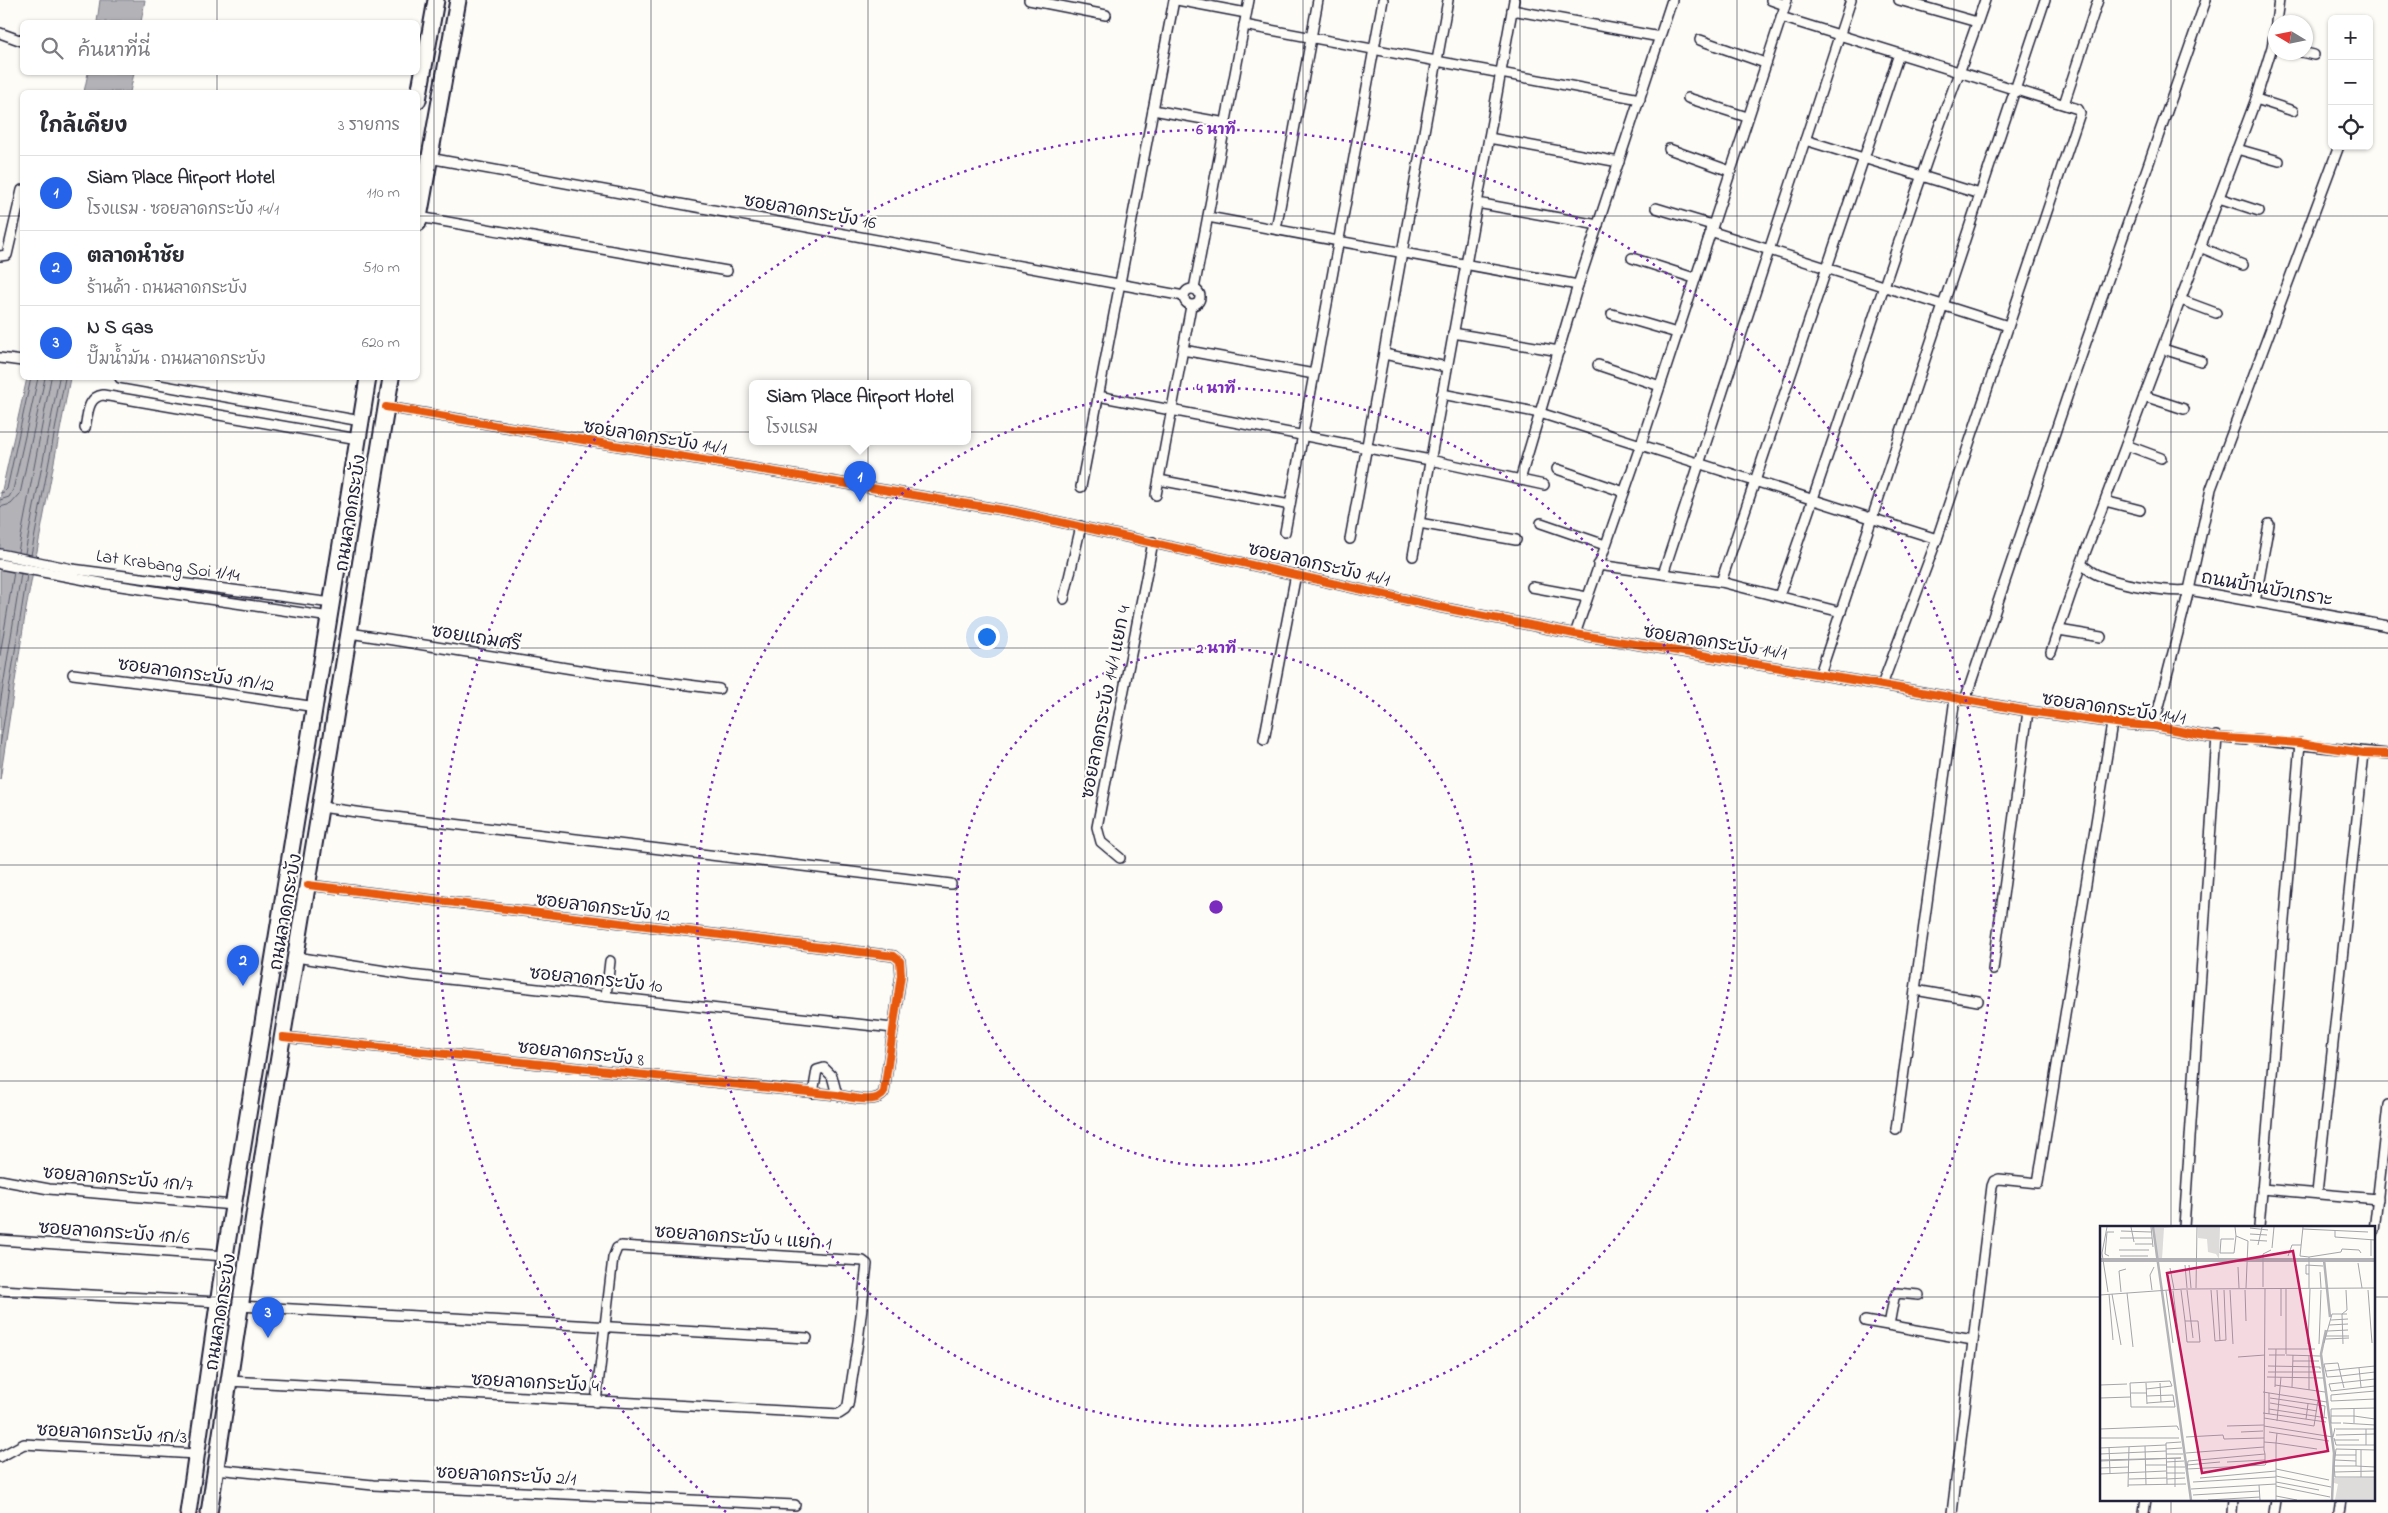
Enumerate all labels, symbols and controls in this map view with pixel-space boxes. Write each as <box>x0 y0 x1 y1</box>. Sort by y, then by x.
north arrow <box>2268 15 2313 60</box>
map controls <box>2328 15 2373 150</box>
button: + <box>2328 15 2373 60</box>
search box <box>20 20 420 75</box>
icon: search <box>38 34 66 62</box>
text: ค้นหาที่นี่ <box>78 38 150 65</box>
button: − <box>2328 60 2373 105</box>
button: locate <box>2328 105 2373 150</box>
text: ใกล้เคียง <box>40 112 127 142</box>
text: 3 รายการ <box>338 114 400 138</box>
text: 6 นาที <box>1195 119 1236 141</box>
text: Siam Place Airport Hotel <box>87 165 275 192</box>
text: 1 <box>53 181 59 205</box>
text: 110 m <box>366 181 400 205</box>
street label: ซอยลาดกระบัง 16 <box>741 189 878 237</box>
text: โรงแรม · ซอยลาดกระบัง 14/1 <box>87 198 279 222</box>
text: ตลาดนำชัย <box>87 244 185 271</box>
text: 2 <box>52 256 60 280</box>
text: 510 m <box>362 256 400 280</box>
text: ร้านค้า · ถนนลาดกระบัง <box>87 277 247 301</box>
text: N S Gas <box>87 315 153 342</box>
text: 3 <box>53 331 59 355</box>
text: 620 m <box>362 331 400 355</box>
text: ปั๊มน้ำมัน · ถนนลาดกระบัง <box>87 348 266 372</box>
text: 4 นาที <box>1196 378 1236 400</box>
popup <box>749 380 971 445</box>
text: Siam Place Airport Hotel <box>766 384 954 411</box>
street label: ซอยลาดกระบัง 14/1 <box>581 415 729 463</box>
text: โรงแรม <box>766 417 818 441</box>
street label: ถนนลาดกระบัง <box>330 453 374 574</box>
pin: 1 <box>844 461 876 502</box>
street label: ซอยลาดกระบัง 14/1 <box>1245 537 1392 595</box>
street label: Lat Krabang Soi 1/14 <box>94 544 242 591</box>
street label: ถนนบ้านบัวเกราะ <box>2199 565 2335 614</box>
street label: ซอยลาดกระบัง 14/1 แยก 4 <box>1075 603 1139 801</box>
street label: ซอยแถมศรี <box>429 618 523 659</box>
street label: ซอยลาดกระบัง 14/1 <box>1641 620 1789 668</box>
your location <box>974 624 1000 650</box>
text: 2 นาที <box>1195 638 1236 660</box>
street label: ซอยลาดกระบัง 1ก/12 <box>116 652 276 700</box>
street label: ซอยลาดกระบัง 14/1 <box>2040 687 2188 733</box>
street label: ถนนลาดกระบัง <box>264 852 310 973</box>
street label: ซอยลาดกระบัง 12 <box>534 888 672 930</box>
centre of rings <box>1207 898 1225 916</box>
pin: 2 <box>227 945 259 986</box>
street label: ซอยลาดกระบัง 10 <box>528 961 664 1001</box>
street label: ซอยลาดกระบัง 8 <box>516 1035 646 1075</box>
street label: ซอยลาดกระบัง 1ก/7 <box>42 1160 195 1200</box>
street label: ซอยลาดกระบัง 1ก/6 <box>37 1216 190 1252</box>
street label: ซอยลาดกระบัง 4 แยก 1 <box>653 1220 833 1258</box>
inset map <box>2100 1226 2376 1500</box>
street label: ถนนลาดกระบัง <box>200 1252 244 1373</box>
pin: 3 <box>252 1297 284 1338</box>
street label: ซอยลาดกระบัง 4 <box>470 1368 600 1400</box>
street label: ซอยลาดกระบัง 1ก/3 <box>36 1418 188 1452</box>
street label: ซอยลาดกระบัง 2/1 <box>435 1460 577 1494</box>

